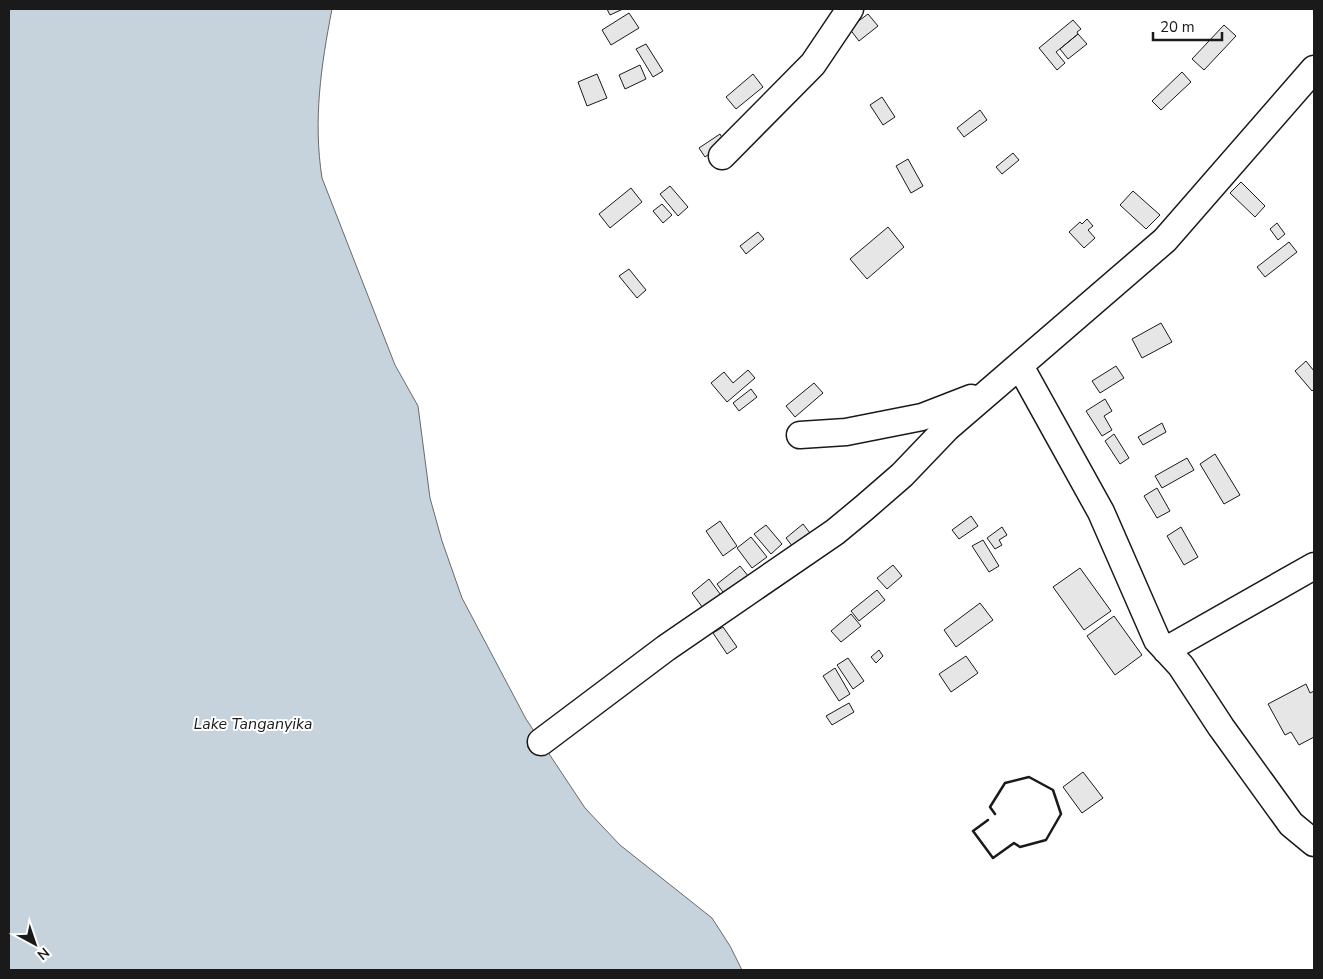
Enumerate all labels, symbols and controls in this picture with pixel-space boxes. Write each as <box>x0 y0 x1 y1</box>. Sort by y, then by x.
scale bar <box>1153 10 1222 42</box>
text: 20 m <box>1160 17 1195 37</box>
water label: Lake Tanganyika <box>194 713 312 735</box>
north arrow <box>10 919 60 969</box>
text: N <box>33 943 53 964</box>

